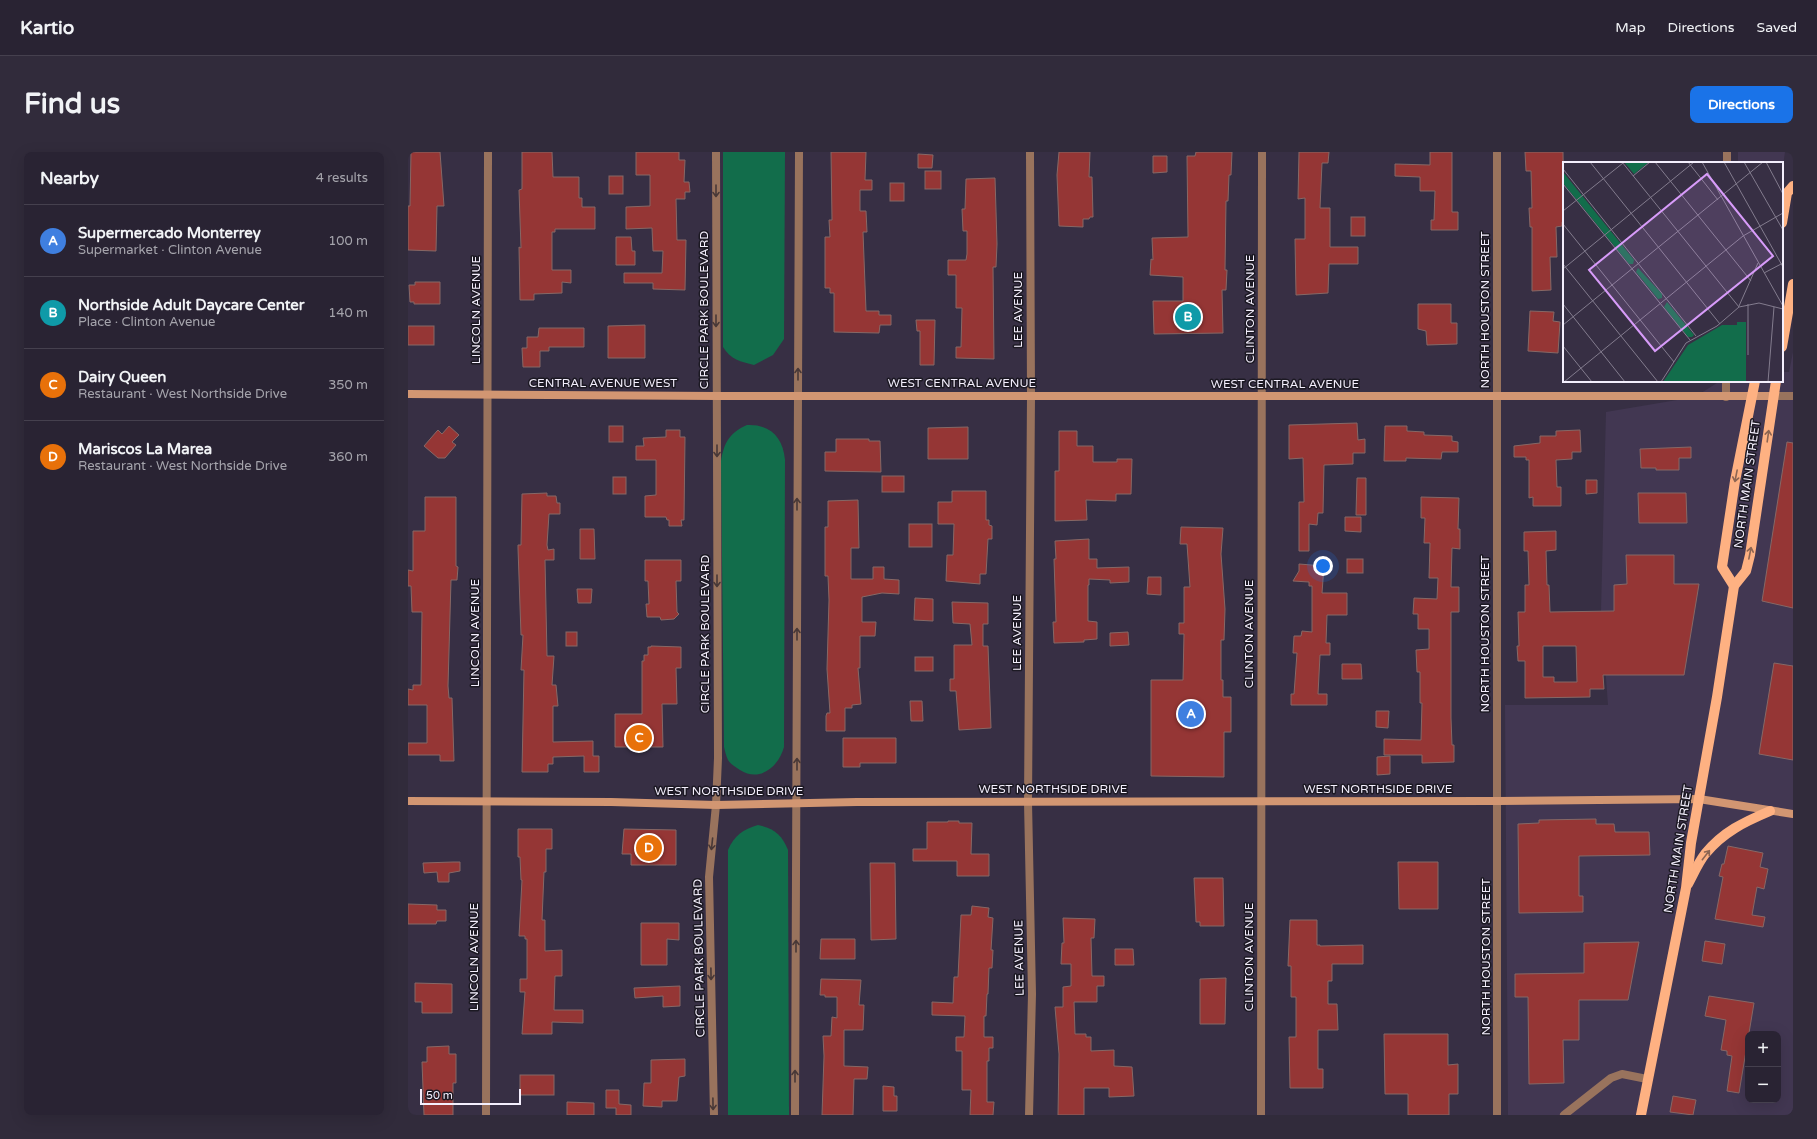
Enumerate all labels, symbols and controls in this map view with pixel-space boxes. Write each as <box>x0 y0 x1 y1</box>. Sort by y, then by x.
text: Kartio <box>20 17 74 39</box>
text: Map <box>1615 19 1646 36</box>
text: Directions <box>1668 19 1735 36</box>
text: Saved <box>1757 19 1797 36</box>
button: Directions <box>1690 86 1793 123</box>
text: Find us <box>24 87 120 121</box>
inset map <box>1563 162 1783 382</box>
text: Nearby <box>40 168 99 189</box>
text: 4 results <box>316 170 368 186</box>
one-way arrow <box>712 184 720 197</box>
text: Supermercado Monterrey <box>78 224 261 242</box>
street label: CIRCLE PARK BOULEVARD <box>697 231 711 389</box>
street label: NORTH HOUSTON STREET <box>1478 231 1492 389</box>
text: A <box>48 233 58 249</box>
text: 100 m <box>328 233 368 249</box>
text: Supermarket · Clinton Avenue <box>78 242 262 258</box>
street label: CLINTON AVENUE <box>1243 254 1257 363</box>
street label: LINCOLN AVENUE <box>469 256 483 364</box>
street label: LEE AVENUE <box>1011 272 1025 348</box>
text: Northside Adult Daycare Center <box>78 296 305 314</box>
pin: B <box>1175 302 1201 332</box>
text: B <box>48 305 58 321</box>
text: 140 m <box>328 305 368 321</box>
text: Place · Clinton Avenue <box>78 314 215 330</box>
one-way arrow <box>712 314 720 327</box>
text: Dairy Queen <box>78 368 166 386</box>
one-way arrow <box>794 368 801 381</box>
street label: CENTRAL AVENUE WEST <box>529 376 678 390</box>
street label: WEST CENTRAL AVENUE <box>888 376 1037 390</box>
text: C <box>48 377 58 393</box>
text: 350 m <box>328 377 368 393</box>
street label: WEST CENTRAL AVENUE <box>1211 377 1360 391</box>
text: Restaurant · West Northside Drive <box>78 386 287 402</box>
street label: NORTH MAIN STREET <box>1731 418 1763 549</box>
one-way arrow <box>1764 430 1772 443</box>
text: Mariscos La Marea <box>78 440 212 458</box>
one-way arrow <box>713 444 721 457</box>
text: D <box>48 449 58 465</box>
text: 360 m <box>328 449 368 465</box>
text: Restaurant · West Northside Drive <box>78 458 287 474</box>
one-way arrow <box>1732 469 1740 482</box>
one-way arrow <box>793 498 801 511</box>
one-way arrow <box>1747 547 1755 560</box>
street label: CIRCLE PARK BOULEVARD <box>698 555 712 713</box>
street label: NORTH HOUSTON STREET <box>1478 555 1492 713</box>
your location <box>1313 556 1333 576</box>
one-way arrow <box>713 574 721 587</box>
street label: LINCOLN AVENUE <box>468 579 482 687</box>
street label: CLINTON AVENUE <box>1242 579 1256 688</box>
street label: LEE AVENUE <box>1010 595 1024 671</box>
one-way arrow <box>793 628 801 641</box>
pin: A <box>1178 699 1204 729</box>
pin: C <box>626 723 652 753</box>
one-way arrow <box>793 758 801 771</box>
street label: WEST NORTHSIDE DRIVE <box>978 782 1128 796</box>
street label: WEST NORTHSIDE DRIVE <box>1303 782 1453 796</box>
street label: NORTH MAIN STREET <box>1661 783 1695 914</box>
street label: WEST NORTHSIDE DRIVE <box>654 784 804 798</box>
pin: D <box>636 833 662 863</box>
one-way arrow <box>708 837 716 850</box>
one-way arrow <box>1702 849 1710 860</box>
street label: NORTH HOUSTON STREET <box>1479 878 1493 1036</box>
street label: CIRCLE PARK BOULEVARD <box>691 879 707 1037</box>
street label: CLINTON AVENUE <box>1242 902 1256 1011</box>
street label: LINCOLN AVENUE <box>467 903 481 1011</box>
street label: LEE AVENUE <box>1011 919 1027 996</box>
one-way arrow <box>792 940 800 953</box>
one-way arrow <box>707 967 715 980</box>
map controls <box>1745 1031 1781 1103</box>
button: + <box>1745 1031 1781 1067</box>
button: − <box>1745 1067 1781 1103</box>
one-way arrow <box>791 1070 799 1083</box>
scale bar <box>420 1087 521 1106</box>
text: 50 m <box>426 1089 453 1102</box>
one-way arrow <box>710 1097 717 1110</box>

